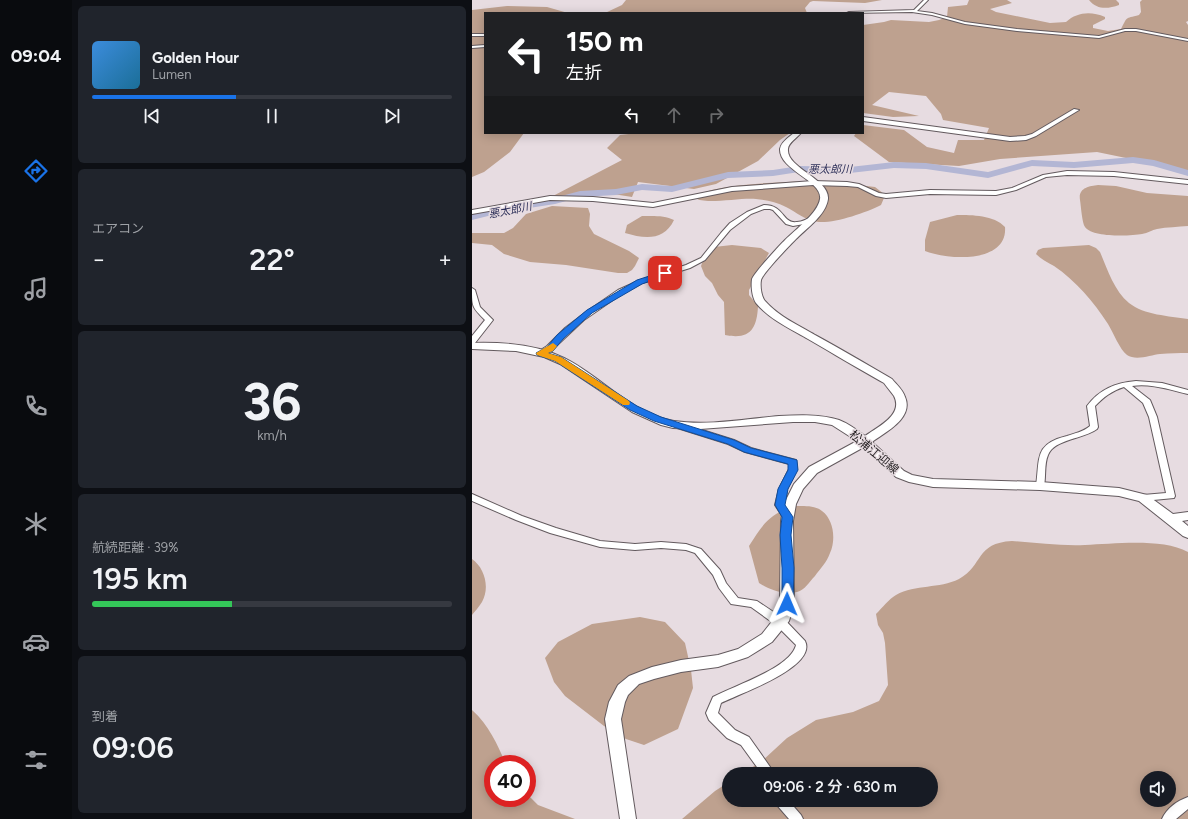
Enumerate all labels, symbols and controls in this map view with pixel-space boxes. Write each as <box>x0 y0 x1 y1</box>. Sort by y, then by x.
text: 150 m <box>566 24 643 58</box>
icon: left <box>500 28 552 80</box>
text: 09:04 <box>11 45 61 67</box>
text: Golden Hour <box>152 49 239 67</box>
text: 左折 <box>566 62 602 84</box>
text: Lumen <box>152 67 191 82</box>
icon: left <box>621 104 643 126</box>
icon: ahead <box>663 104 685 126</box>
icon: right <box>705 104 727 126</box>
icon: previous <box>141 105 163 127</box>
icon: pause <box>261 105 283 127</box>
icon: next <box>381 105 403 127</box>
icon: directions <box>22 157 50 185</box>
water label: 悪太郎川 <box>808 163 853 176</box>
water label: 悪太郎川 <box>487 200 534 221</box>
text: エアコン <box>92 221 144 236</box>
text: 22° <box>249 241 295 278</box>
text: − <box>92 246 106 273</box>
text: + <box>438 246 452 273</box>
pin <box>648 256 682 290</box>
icon: arrive <box>654 262 676 284</box>
icon: music <box>22 275 50 303</box>
text: 36 <box>242 371 302 433</box>
icon: phone <box>22 392 50 420</box>
street label: 松浦江迎線 <box>847 427 901 477</box>
text: km/h <box>257 428 287 443</box>
icon: climate <box>22 510 50 538</box>
text: 航続距離 · 39% <box>92 540 178 555</box>
text: 195 km <box>92 560 188 597</box>
position arrow <box>766 583 808 625</box>
icon: car <box>22 628 50 656</box>
text: 到着 <box>92 709 118 724</box>
text: 09:06 <box>92 729 174 766</box>
icon: filters <box>22 746 50 774</box>
speed limit sign: 40 <box>484 755 536 807</box>
map controls <box>1140 771 1176 807</box>
button: sound <box>1140 771 1176 807</box>
text: 09:06 · 2 分 · 630 m <box>763 778 897 796</box>

